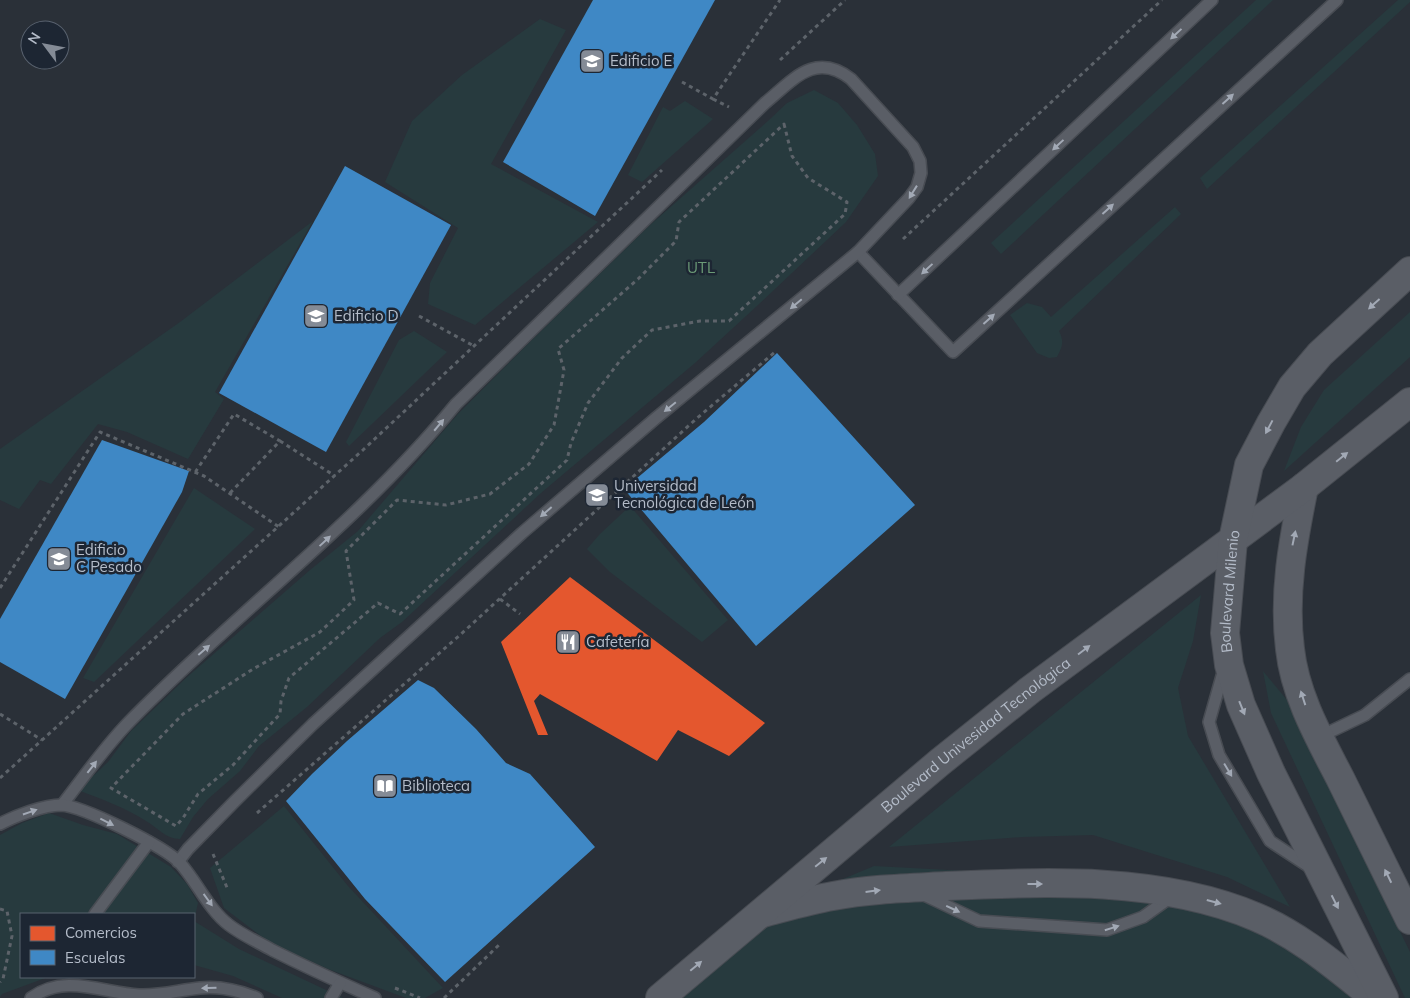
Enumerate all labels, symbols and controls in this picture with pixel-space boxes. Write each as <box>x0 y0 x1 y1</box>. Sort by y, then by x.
north arrow <box>20 20 70 70</box>
one-way arrow <box>1170 27 1182 39</box>
text: N <box>24 29 44 47</box>
school or university icon: Edificio E <box>579 48 605 74</box>
place label: Edificio E <box>610 51 672 70</box>
one-way arrow <box>1222 93 1234 105</box>
one-way arrow <box>1052 139 1064 151</box>
one-way arrow <box>908 185 918 199</box>
one-way arrow <box>1102 203 1114 215</box>
park label: UTL <box>687 258 715 277</box>
one-way arrow <box>921 263 933 275</box>
one-way arrow <box>790 298 802 309</box>
one-way arrow <box>1368 298 1380 310</box>
school or university icon: Edificio D <box>303 303 329 329</box>
place label: Edificio D <box>334 306 399 325</box>
one-way arrow <box>982 313 994 325</box>
one-way arrow <box>664 402 677 413</box>
one-way arrow <box>433 419 444 432</box>
one-way arrow <box>1265 419 1273 434</box>
one-way arrow <box>1335 451 1348 462</box>
place label: Universidad Tecnológica de León <box>614 476 755 512</box>
school or university icon: Universidad Tecnológica de León <box>584 482 610 508</box>
one-way arrow <box>540 506 553 517</box>
street label: Boulevard Milenio <box>1215 528 1244 654</box>
one-way arrow <box>1290 529 1298 545</box>
one-way arrow <box>318 535 330 547</box>
place label: Edificio C Pesado <box>76 540 142 576</box>
school or university icon: Edificio C Pesado <box>46 546 72 572</box>
restaurant icon: Cafetería <box>555 629 581 655</box>
place label: Cafetería <box>586 632 649 651</box>
one-way arrow <box>198 644 210 656</box>
one-way arrow <box>1077 645 1091 655</box>
street label: Boulevard Univesidad Tecnológica <box>877 653 1074 817</box>
one-way arrow <box>1299 690 1307 705</box>
one-way arrow <box>1239 701 1247 715</box>
one-way arrow <box>86 761 97 774</box>
one-way arrow <box>1223 763 1232 776</box>
library icon: Biblioteca <box>372 773 398 799</box>
place label: Biblioteca <box>402 776 470 795</box>
one-way arrow <box>23 808 38 816</box>
one-way arrow <box>100 818 115 826</box>
one-way arrow <box>814 856 827 867</box>
one-way arrow <box>1384 869 1392 883</box>
one-way arrow <box>1028 880 1044 888</box>
one-way arrow <box>865 887 881 895</box>
one-way arrow <box>203 894 213 907</box>
one-way arrow <box>1331 895 1339 909</box>
one-way arrow <box>1206 898 1221 906</box>
one-way arrow <box>946 905 960 913</box>
legend <box>20 913 195 978</box>
text: Comercios <box>65 923 137 942</box>
one-way arrow <box>1105 923 1120 931</box>
text: Escuelas <box>65 948 125 967</box>
one-way arrow <box>690 960 702 972</box>
one-way arrow <box>201 984 217 992</box>

